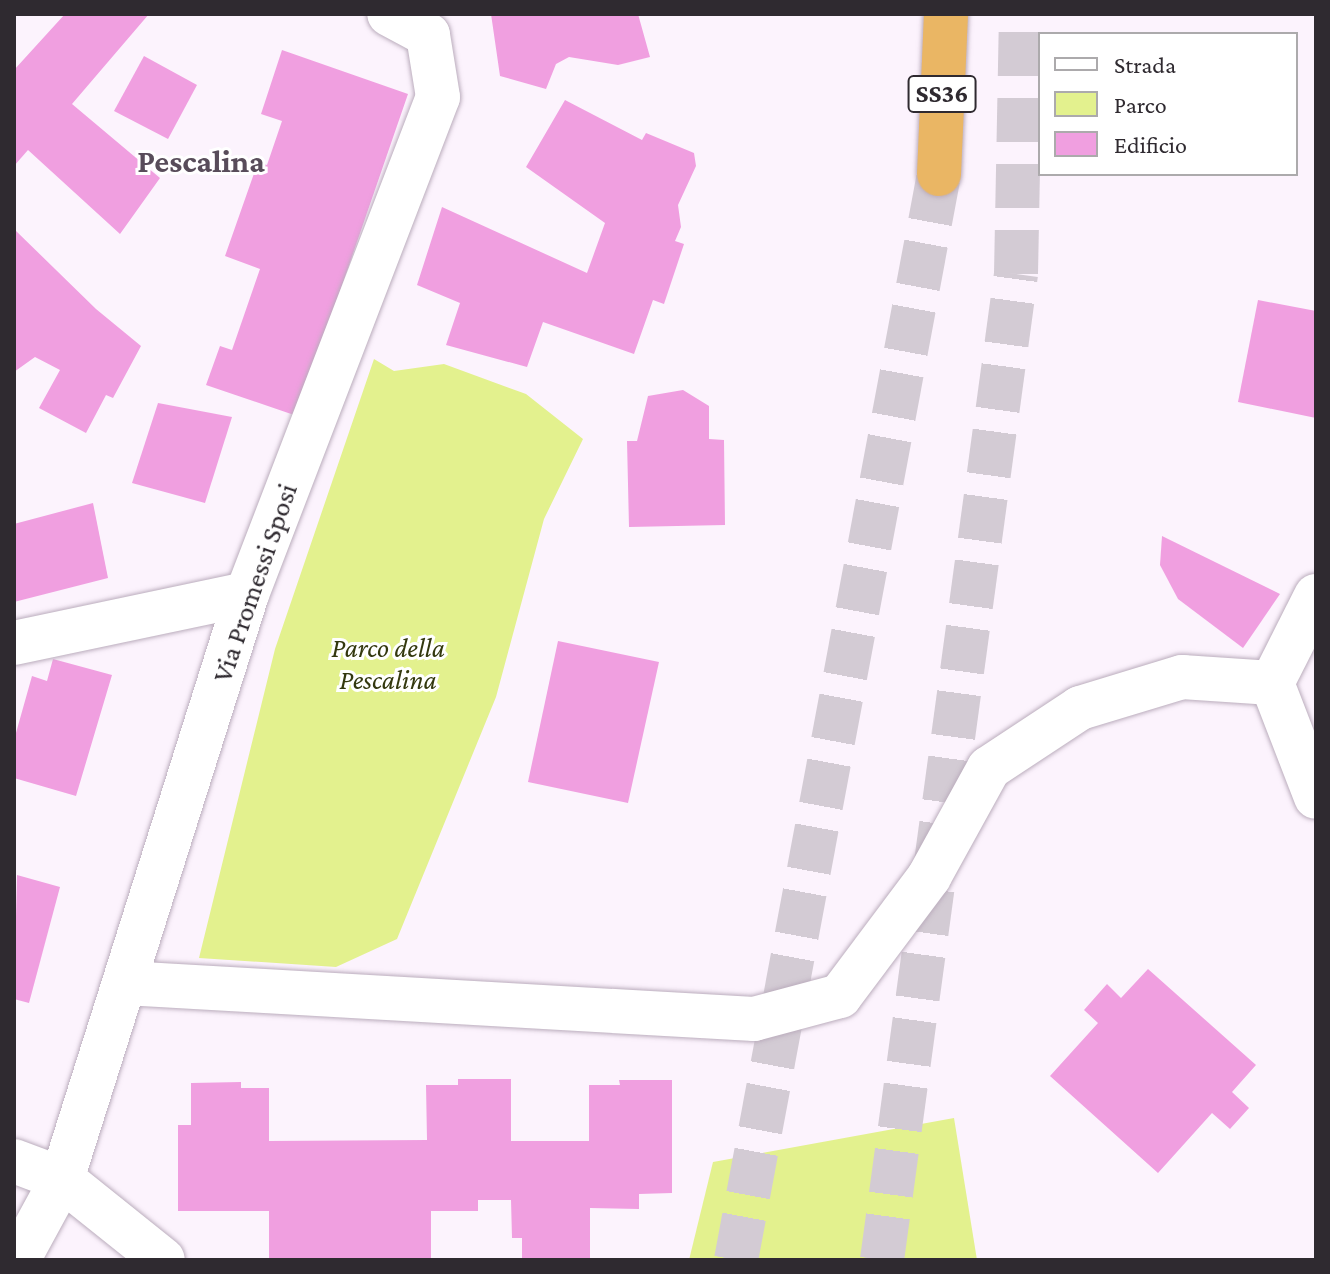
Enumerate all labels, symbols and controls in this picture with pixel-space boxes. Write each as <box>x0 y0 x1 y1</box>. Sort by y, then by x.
legend <box>1038 32 1298 176</box>
text: Strada <box>1114 51 1176 78</box>
road number: SS36 <box>906 72 978 116</box>
text: Parco <box>1114 91 1167 118</box>
text: Edificio <box>1114 131 1187 158</box>
district label: Pescalina <box>137 142 265 180</box>
street label: Via Promessi Sposi <box>205 479 305 687</box>
park label: Parco della Pescalina <box>331 631 445 697</box>

